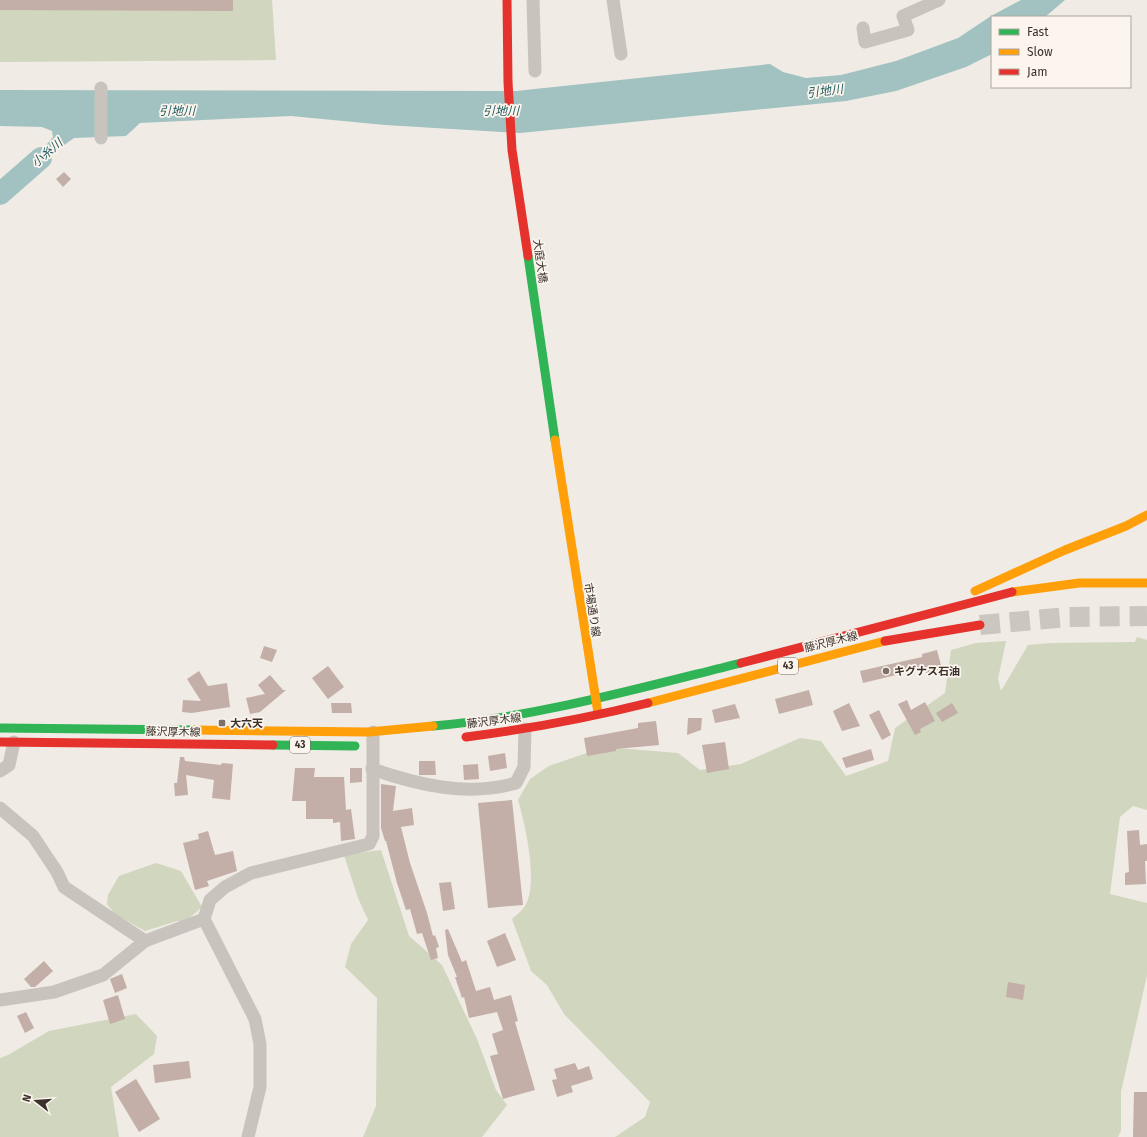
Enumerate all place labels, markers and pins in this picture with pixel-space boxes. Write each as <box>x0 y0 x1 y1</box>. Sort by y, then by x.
place label: キグナス石油 <box>894 665 960 678</box>
marker: キグナス石油 <box>881 666 891 676</box>
place label: 大六天 <box>230 717 263 730</box>
marker: 大六天 <box>217 718 227 728</box>

